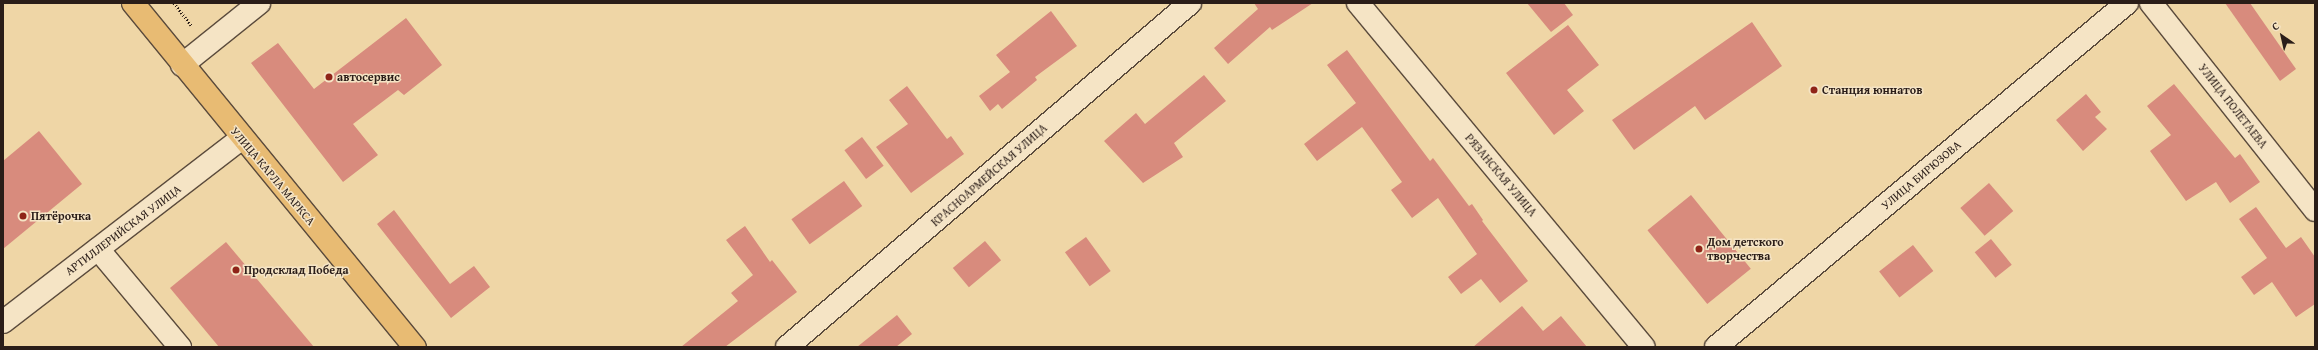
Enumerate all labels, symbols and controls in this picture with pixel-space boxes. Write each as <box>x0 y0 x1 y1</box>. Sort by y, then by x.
north arrow <box>2262 16 2302 56</box>
text: С <box>2268 18 2282 34</box>
street label: УЛИЦА ПОЛЕТАЕВА <box>2195 61 2271 151</box>
place label: автосервис <box>337 70 400 84</box>
marker: автосервис <box>324 72 334 82</box>
place label: Станция юннатов <box>1822 83 1922 97</box>
marker: Станция юннатов <box>1809 85 1819 95</box>
street label: КРАСНОАРМЕЙСКАЯ УЛИЦА <box>928 121 1050 229</box>
street label: УЛИЦА КАРЛА МАРКСА <box>228 124 318 228</box>
street label: РЯЗАНСКАЯ УЛИЦА <box>1462 131 1540 219</box>
street label: УЛИЦА БИРЮЗОВА <box>1878 137 1964 213</box>
street label: АРТИЛЛЕРИЙСКАЯ УЛИЦА <box>62 182 184 278</box>
place label: Пятёрочка <box>31 209 91 223</box>
marker: Пятёрочка <box>18 211 28 221</box>
place label: Дом детского творчества <box>1707 235 1784 263</box>
marker: Дом детского творчества <box>1694 244 1704 254</box>
place label: Продсклад Победа <box>244 263 349 277</box>
marker: Продсклад Победа <box>231 265 241 275</box>

